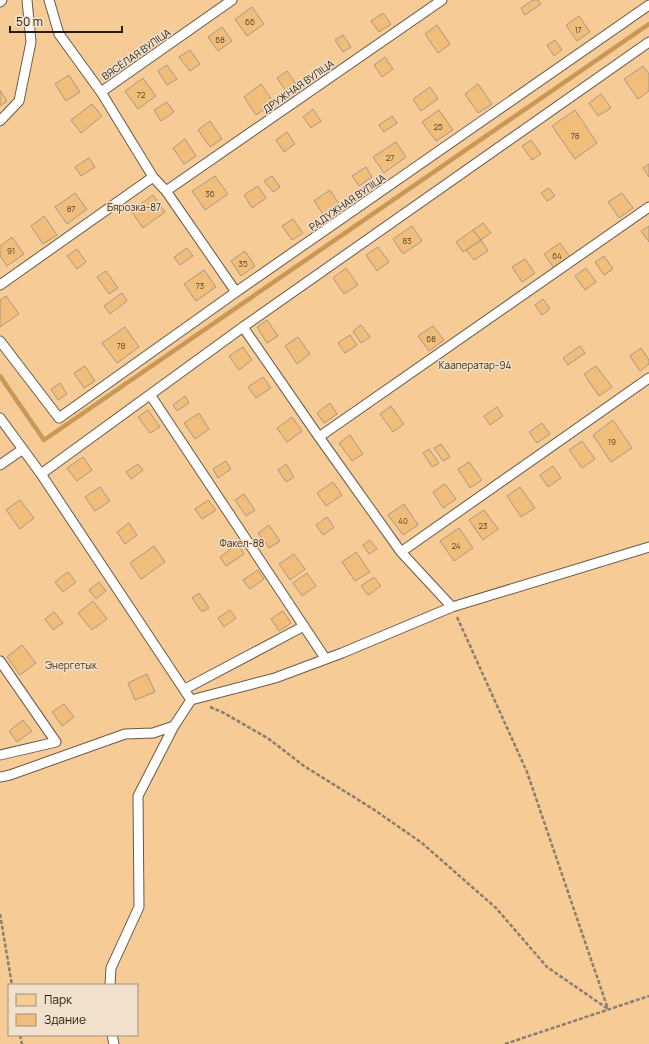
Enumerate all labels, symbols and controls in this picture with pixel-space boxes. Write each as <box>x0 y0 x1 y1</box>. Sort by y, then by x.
scale bar <box>10 8 122 34</box>
text: 50 m <box>16 13 43 30</box>
house number: 66 <box>245 16 255 27</box>
house number: 17 <box>574 24 582 35</box>
street label: ВЯСЁЛАЯ ВУЛІЦА <box>99 25 174 83</box>
house number: 68 <box>215 34 225 45</box>
street label: ДРУЖНАЯ ВУЛІЦА <box>260 56 337 116</box>
house number: 72 <box>137 89 146 100</box>
house number: 25 <box>433 121 443 132</box>
house number: 78 <box>571 130 580 141</box>
house number: 27 <box>386 152 394 163</box>
street label: РАДУЖНАЯ ВУЛІЦА <box>306 170 389 234</box>
house number: 36 <box>205 188 215 199</box>
park label: Бярозка-87 <box>107 200 161 214</box>
house number: 87 <box>67 203 75 214</box>
house number: 83 <box>402 235 412 246</box>
house number: 91 <box>7 245 15 256</box>
house number: 64 <box>552 250 562 261</box>
house number: 35 <box>238 258 248 269</box>
house number: 73 <box>196 280 204 291</box>
house number: 68 <box>426 333 436 344</box>
house number: 78 <box>117 340 126 351</box>
park label: Кааператар-94 <box>439 358 511 372</box>
house number: 19 <box>608 436 616 447</box>
house number: 40 <box>398 515 408 526</box>
house number: 23 <box>479 520 487 531</box>
park label: Факел-88 <box>220 536 265 550</box>
house number: 24 <box>451 540 461 551</box>
park label: Энергетык <box>45 658 98 672</box>
legend <box>8 984 138 1036</box>
text: Парк <box>44 991 73 1008</box>
text: Здание <box>44 1011 86 1028</box>

